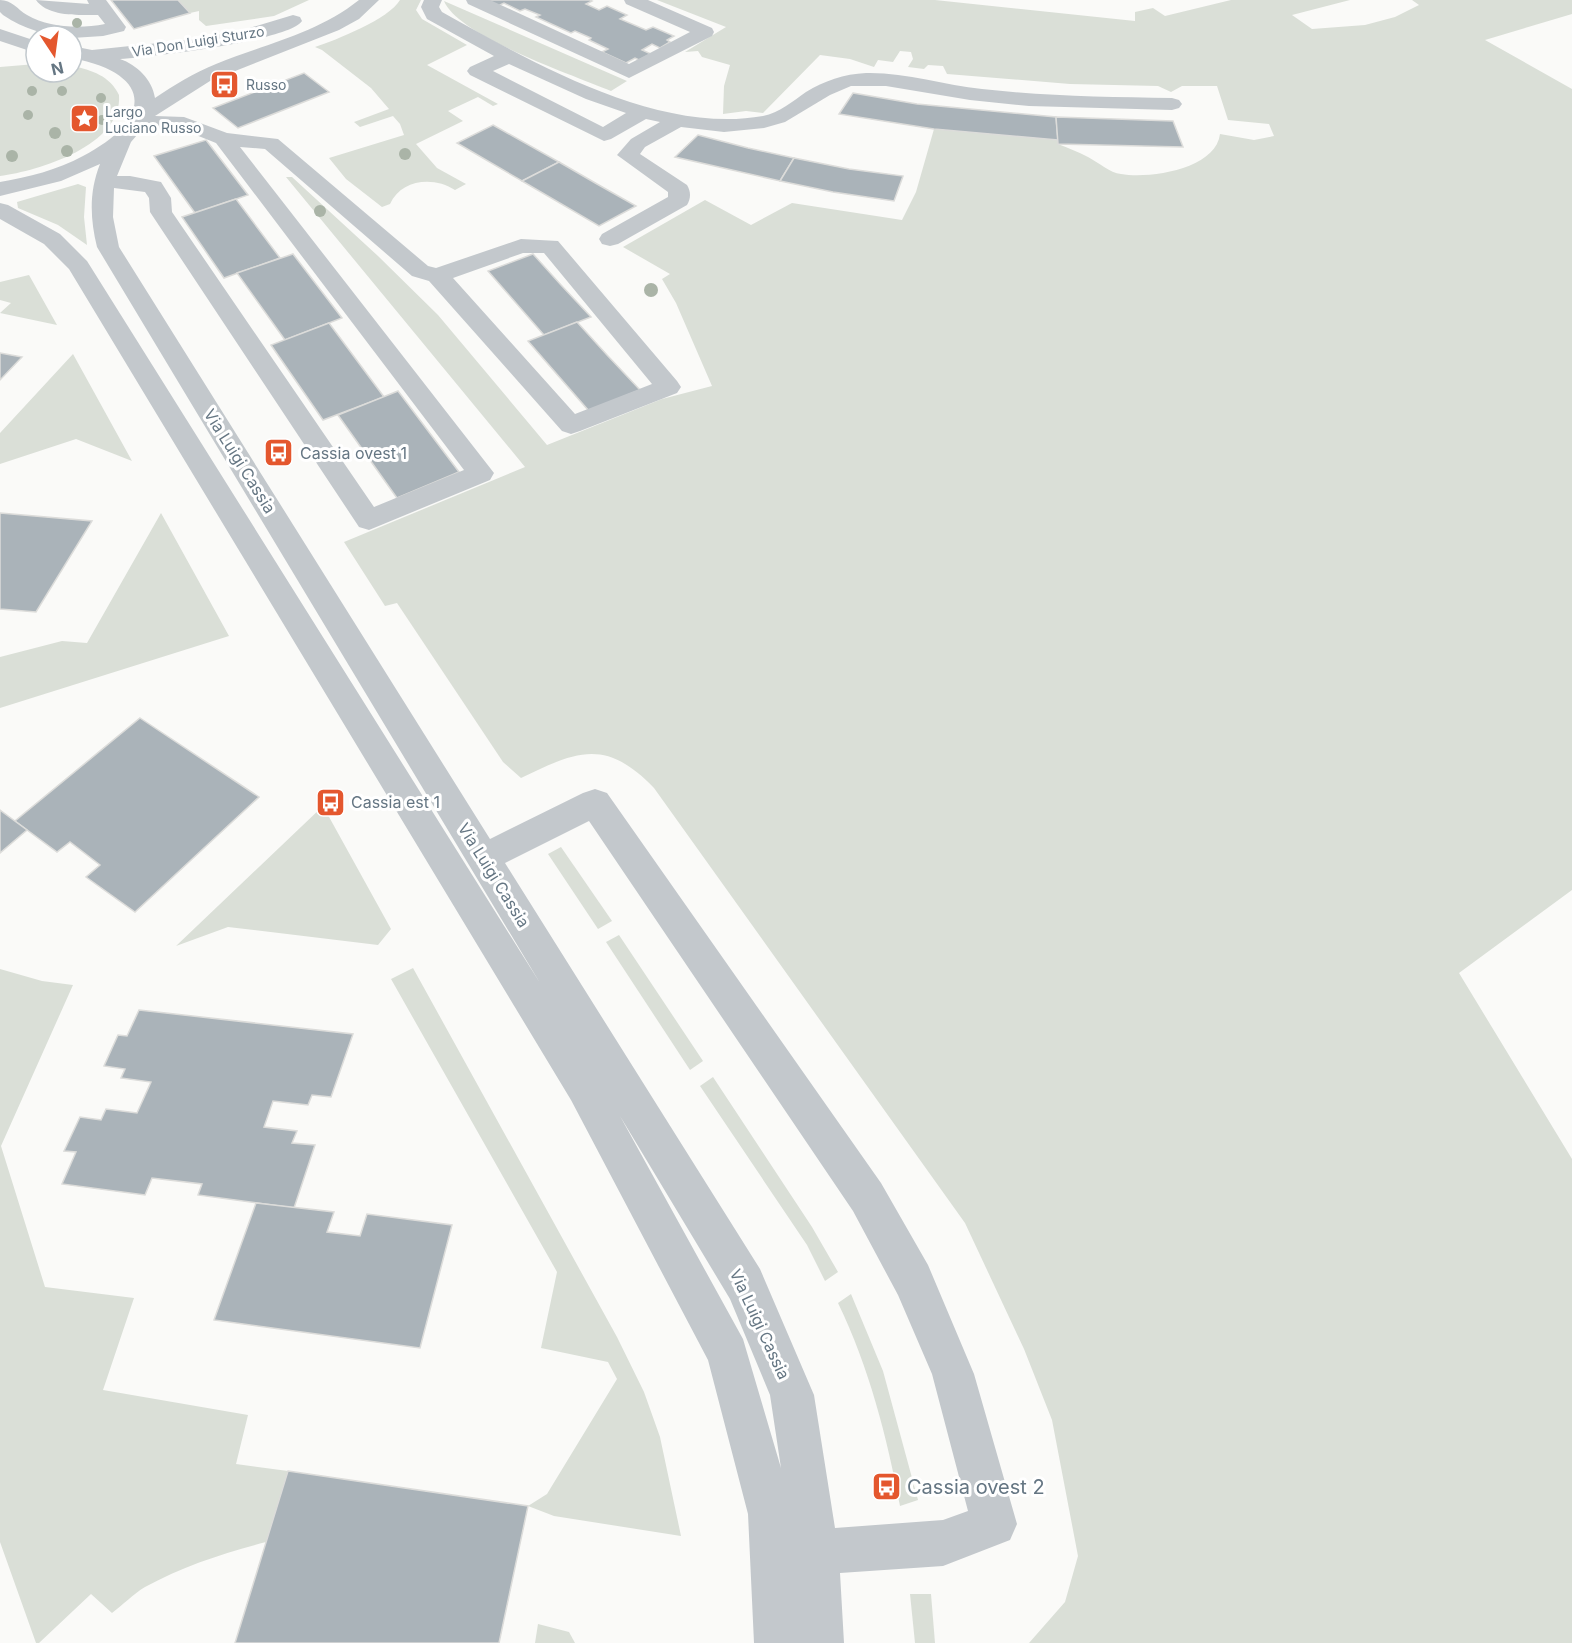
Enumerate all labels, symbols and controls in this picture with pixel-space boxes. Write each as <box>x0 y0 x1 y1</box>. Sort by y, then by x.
street label: Via Don Luigi Sturzo <box>130 22 266 60</box>
north arrow <box>24 24 84 84</box>
text: N <box>49 57 66 80</box>
bus stop icon: Russo <box>209 68 241 100</box>
place label: Russo <box>246 76 286 93</box>
place icon: Largo Luciano Russo <box>68 103 100 135</box>
place label: Largo Luciano Russo <box>105 103 202 136</box>
street label: Via Luigi Cassia <box>200 405 280 517</box>
bus stop icon: Cassia ovest 1 <box>263 437 295 469</box>
place label: Cassia ovest 1 <box>300 443 407 463</box>
bus stop icon: Cassia est 1 <box>314 786 346 818</box>
place label: Cassia est 1 <box>351 792 440 812</box>
street label: Via Luigi Cassia <box>454 819 534 931</box>
street label: Via Luigi Cassia <box>726 1266 794 1382</box>
bus stop icon: Cassia ovest 2 <box>870 1471 902 1503</box>
place label: Cassia ovest 2 <box>907 1475 1045 1499</box>

